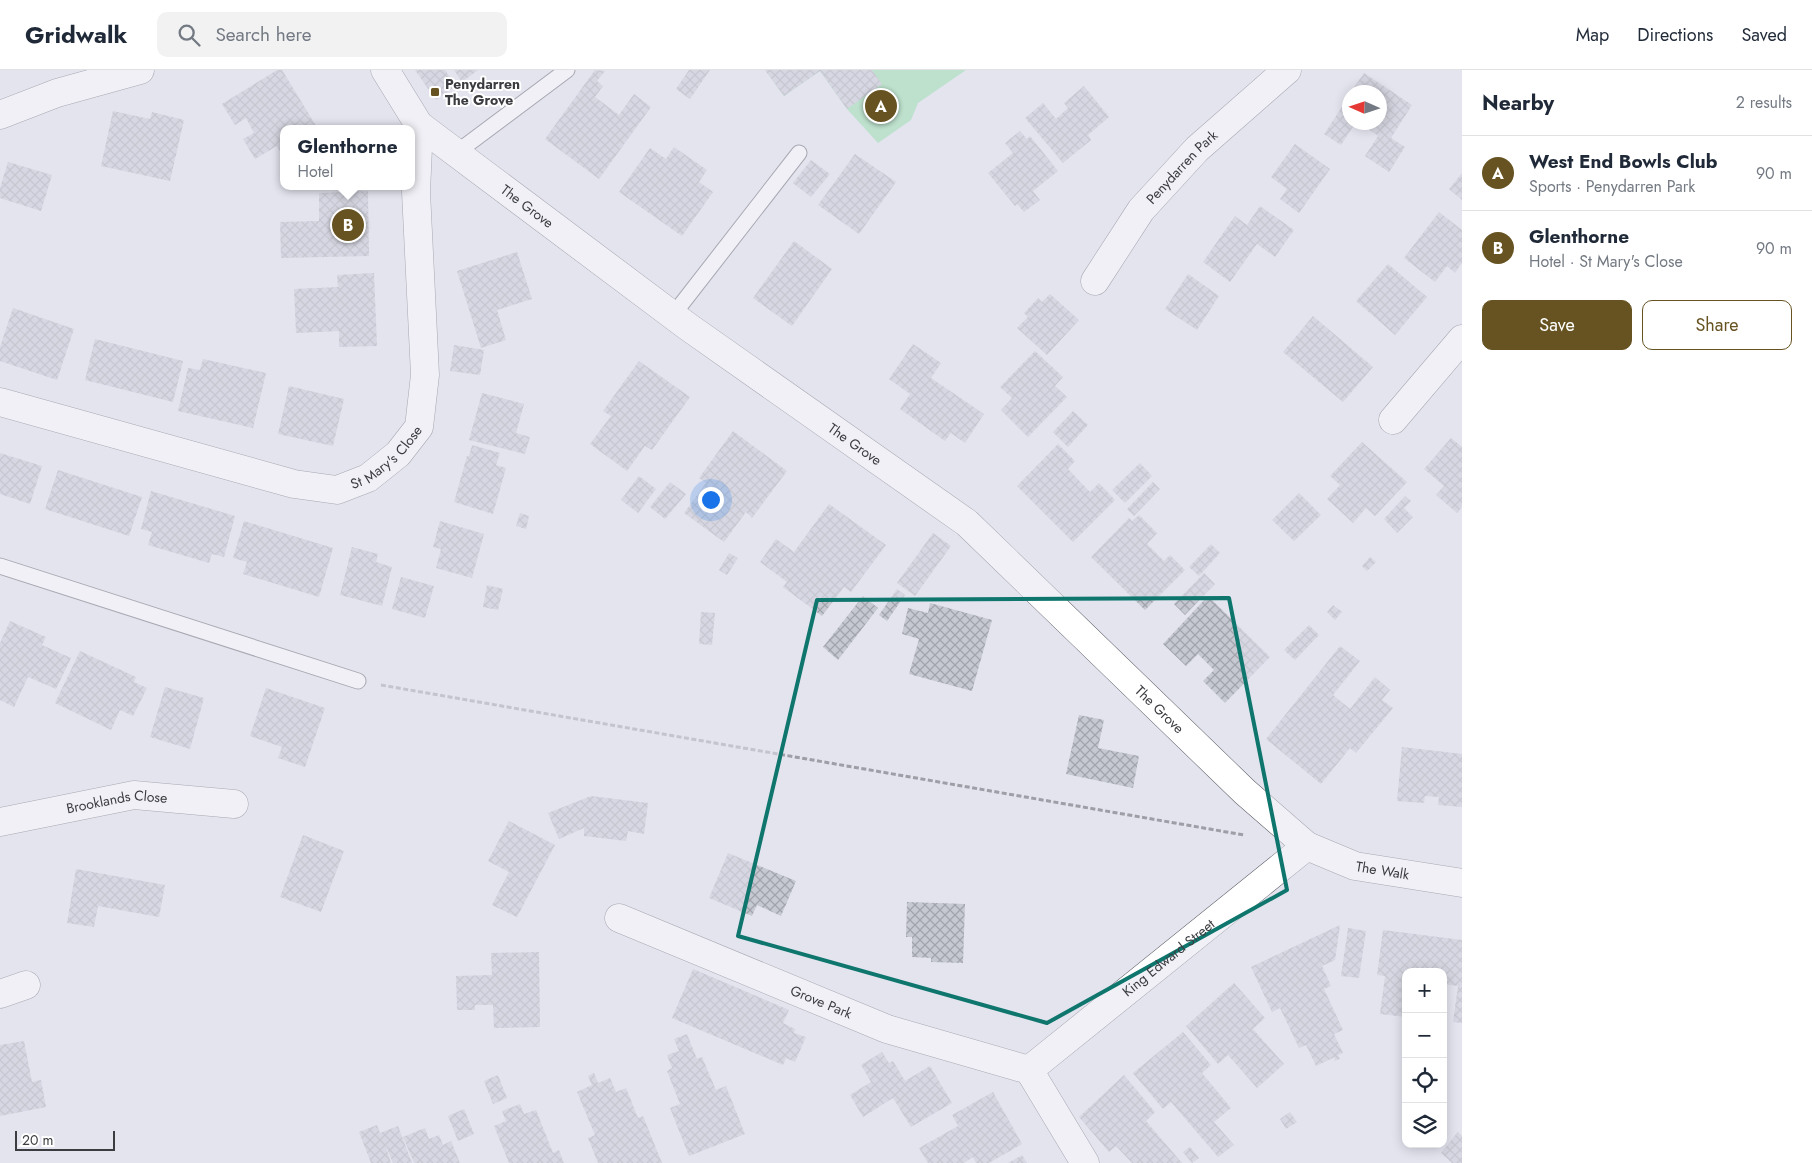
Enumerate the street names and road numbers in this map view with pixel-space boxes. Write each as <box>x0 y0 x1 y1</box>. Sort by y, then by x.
street label: Penydarren Park <box>1141 125 1223 208</box>
street label: The Grove <box>497 180 558 233</box>
street label: The Grove <box>824 418 886 470</box>
street label: St Mary's Close <box>347 421 427 494</box>
street label: The Grove <box>1131 681 1189 738</box>
street label: Brooklands Close <box>64 785 168 818</box>
street label: The Walk <box>1354 856 1412 885</box>
street label: King Edward Street <box>1118 914 1219 1001</box>
street label: Grove Park <box>787 980 856 1024</box>

